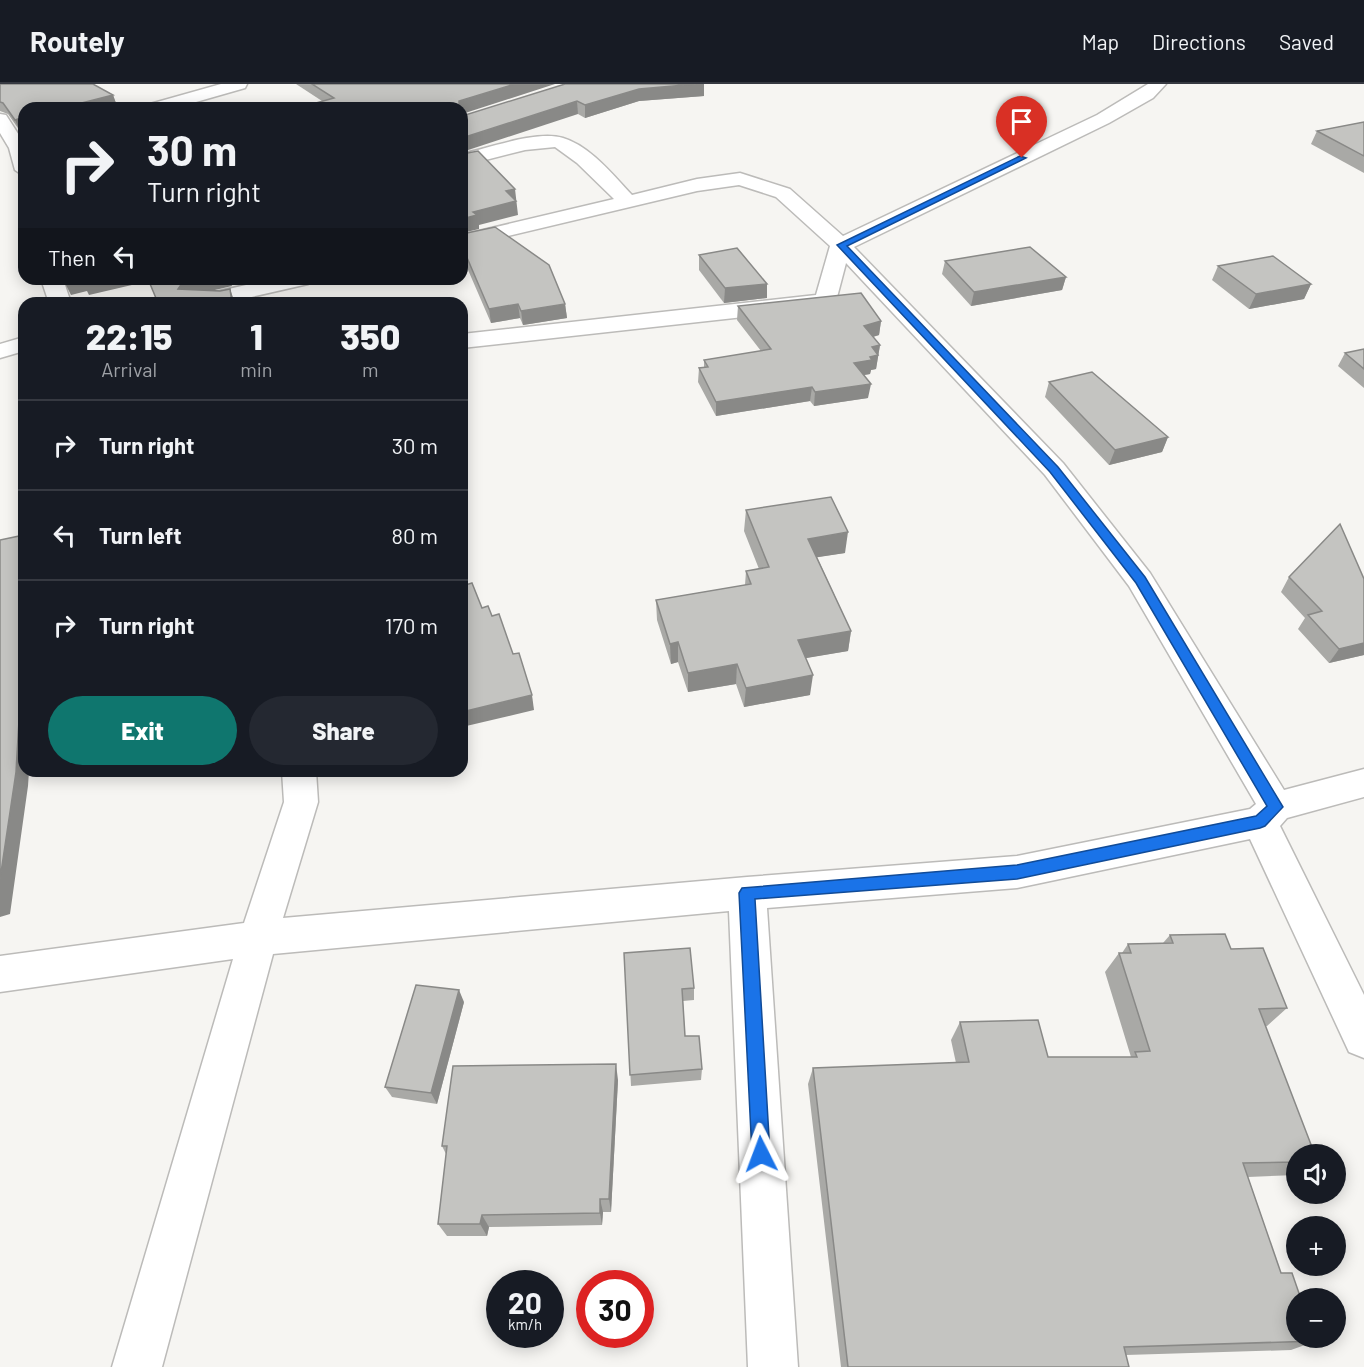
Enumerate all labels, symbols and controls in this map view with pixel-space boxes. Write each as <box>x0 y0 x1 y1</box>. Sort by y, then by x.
text: Routely <box>30 24 125 58</box>
text: Map <box>1082 29 1119 54</box>
text: Directions <box>1152 29 1246 54</box>
text: Saved <box>1279 29 1334 54</box>
pin <box>996 96 1047 158</box>
icon: arrive <box>1005 105 1038 138</box>
text: 30 m <box>147 124 237 174</box>
icon: right <box>48 126 126 204</box>
text: Turn right <box>147 175 261 207</box>
icon: left <box>108 240 141 273</box>
text: Then <box>48 244 96 270</box>
text: 22:15 <box>86 314 172 357</box>
text: 1 <box>250 314 263 357</box>
text: 350 <box>340 314 400 357</box>
text: Arrival <box>101 357 157 381</box>
text: min <box>240 357 273 381</box>
text: m <box>362 357 379 381</box>
icon: right <box>48 429 81 462</box>
text: Turn right <box>99 432 194 458</box>
text: 30 m <box>392 432 438 458</box>
icon: left <box>48 519 81 552</box>
text: Turn left <box>99 522 182 548</box>
text: 80 m <box>392 522 438 548</box>
icon: right <box>48 609 81 642</box>
text: Turn right <box>99 612 194 638</box>
text: 170 m <box>385 612 438 638</box>
button: Exit <box>48 696 237 765</box>
button: Share <box>249 696 438 765</box>
position arrow <box>729 1122 793 1186</box>
map controls <box>1286 1144 1346 1348</box>
button: sound <box>1286 1144 1346 1204</box>
button: + <box>1286 1216 1346 1276</box>
speed limit sign: 30 <box>576 1270 654 1348</box>
text: 20 <box>508 1284 542 1320</box>
button: − <box>1286 1288 1346 1348</box>
text: km/h <box>508 1315 542 1333</box>

